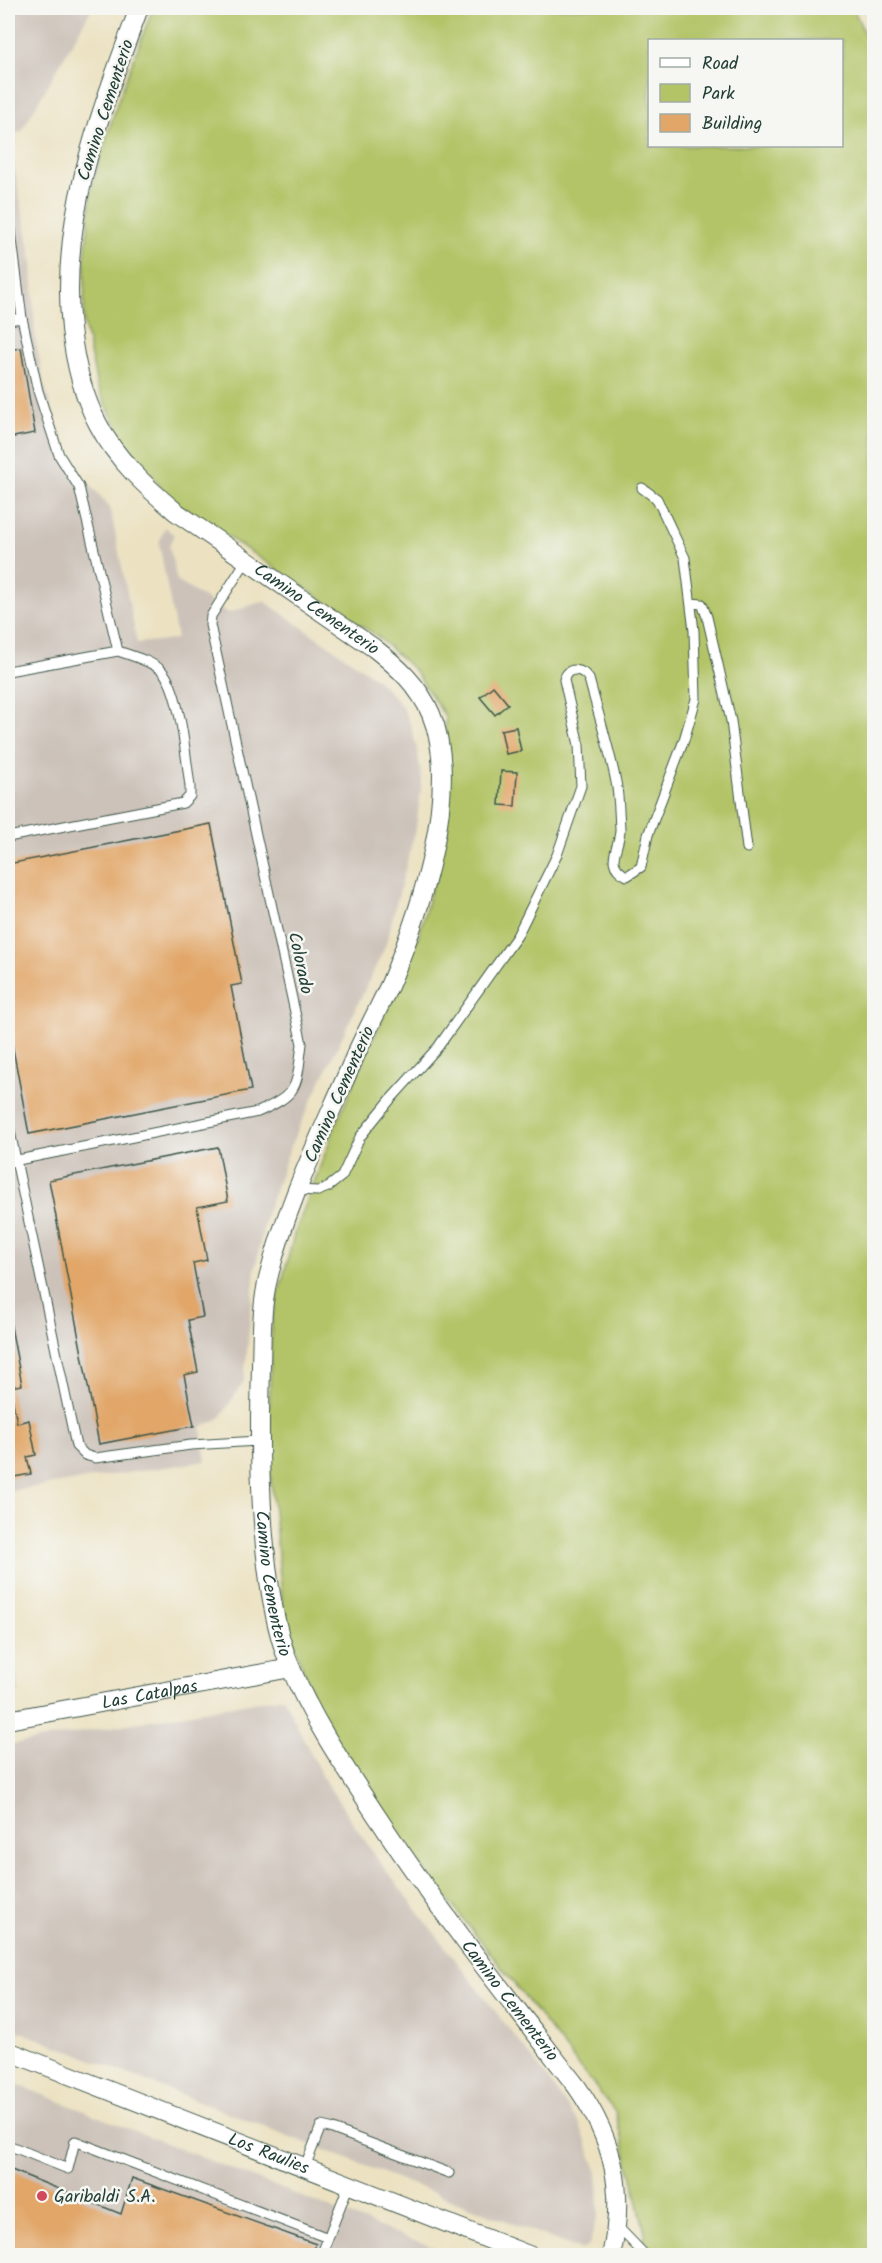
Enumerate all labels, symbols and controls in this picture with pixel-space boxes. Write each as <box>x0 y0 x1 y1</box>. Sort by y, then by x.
street label: Camino Cementerio <box>70 36 143 185</box>
legend <box>648 39 843 147</box>
text: Road <box>702 50 739 79</box>
text: Park <box>702 80 735 109</box>
text: Building <box>702 110 762 139</box>
street label: Camino Cementerio <box>247 556 386 663</box>
street label: Colorado <box>279 929 320 997</box>
street label: Camino Cementerio <box>297 1021 384 1168</box>
street label: Camino Cementerio <box>246 1510 298 1661</box>
street label: Las Catalpas <box>100 1672 201 1718</box>
street label: Camino Cementerio <box>453 1934 565 2069</box>
street label: Los Raulies <box>223 2126 313 2184</box>
place label: Garibaldi S.A. <box>54 2183 156 2212</box>
marker: Garibaldi S.A. <box>35 2189 49 2203</box>

